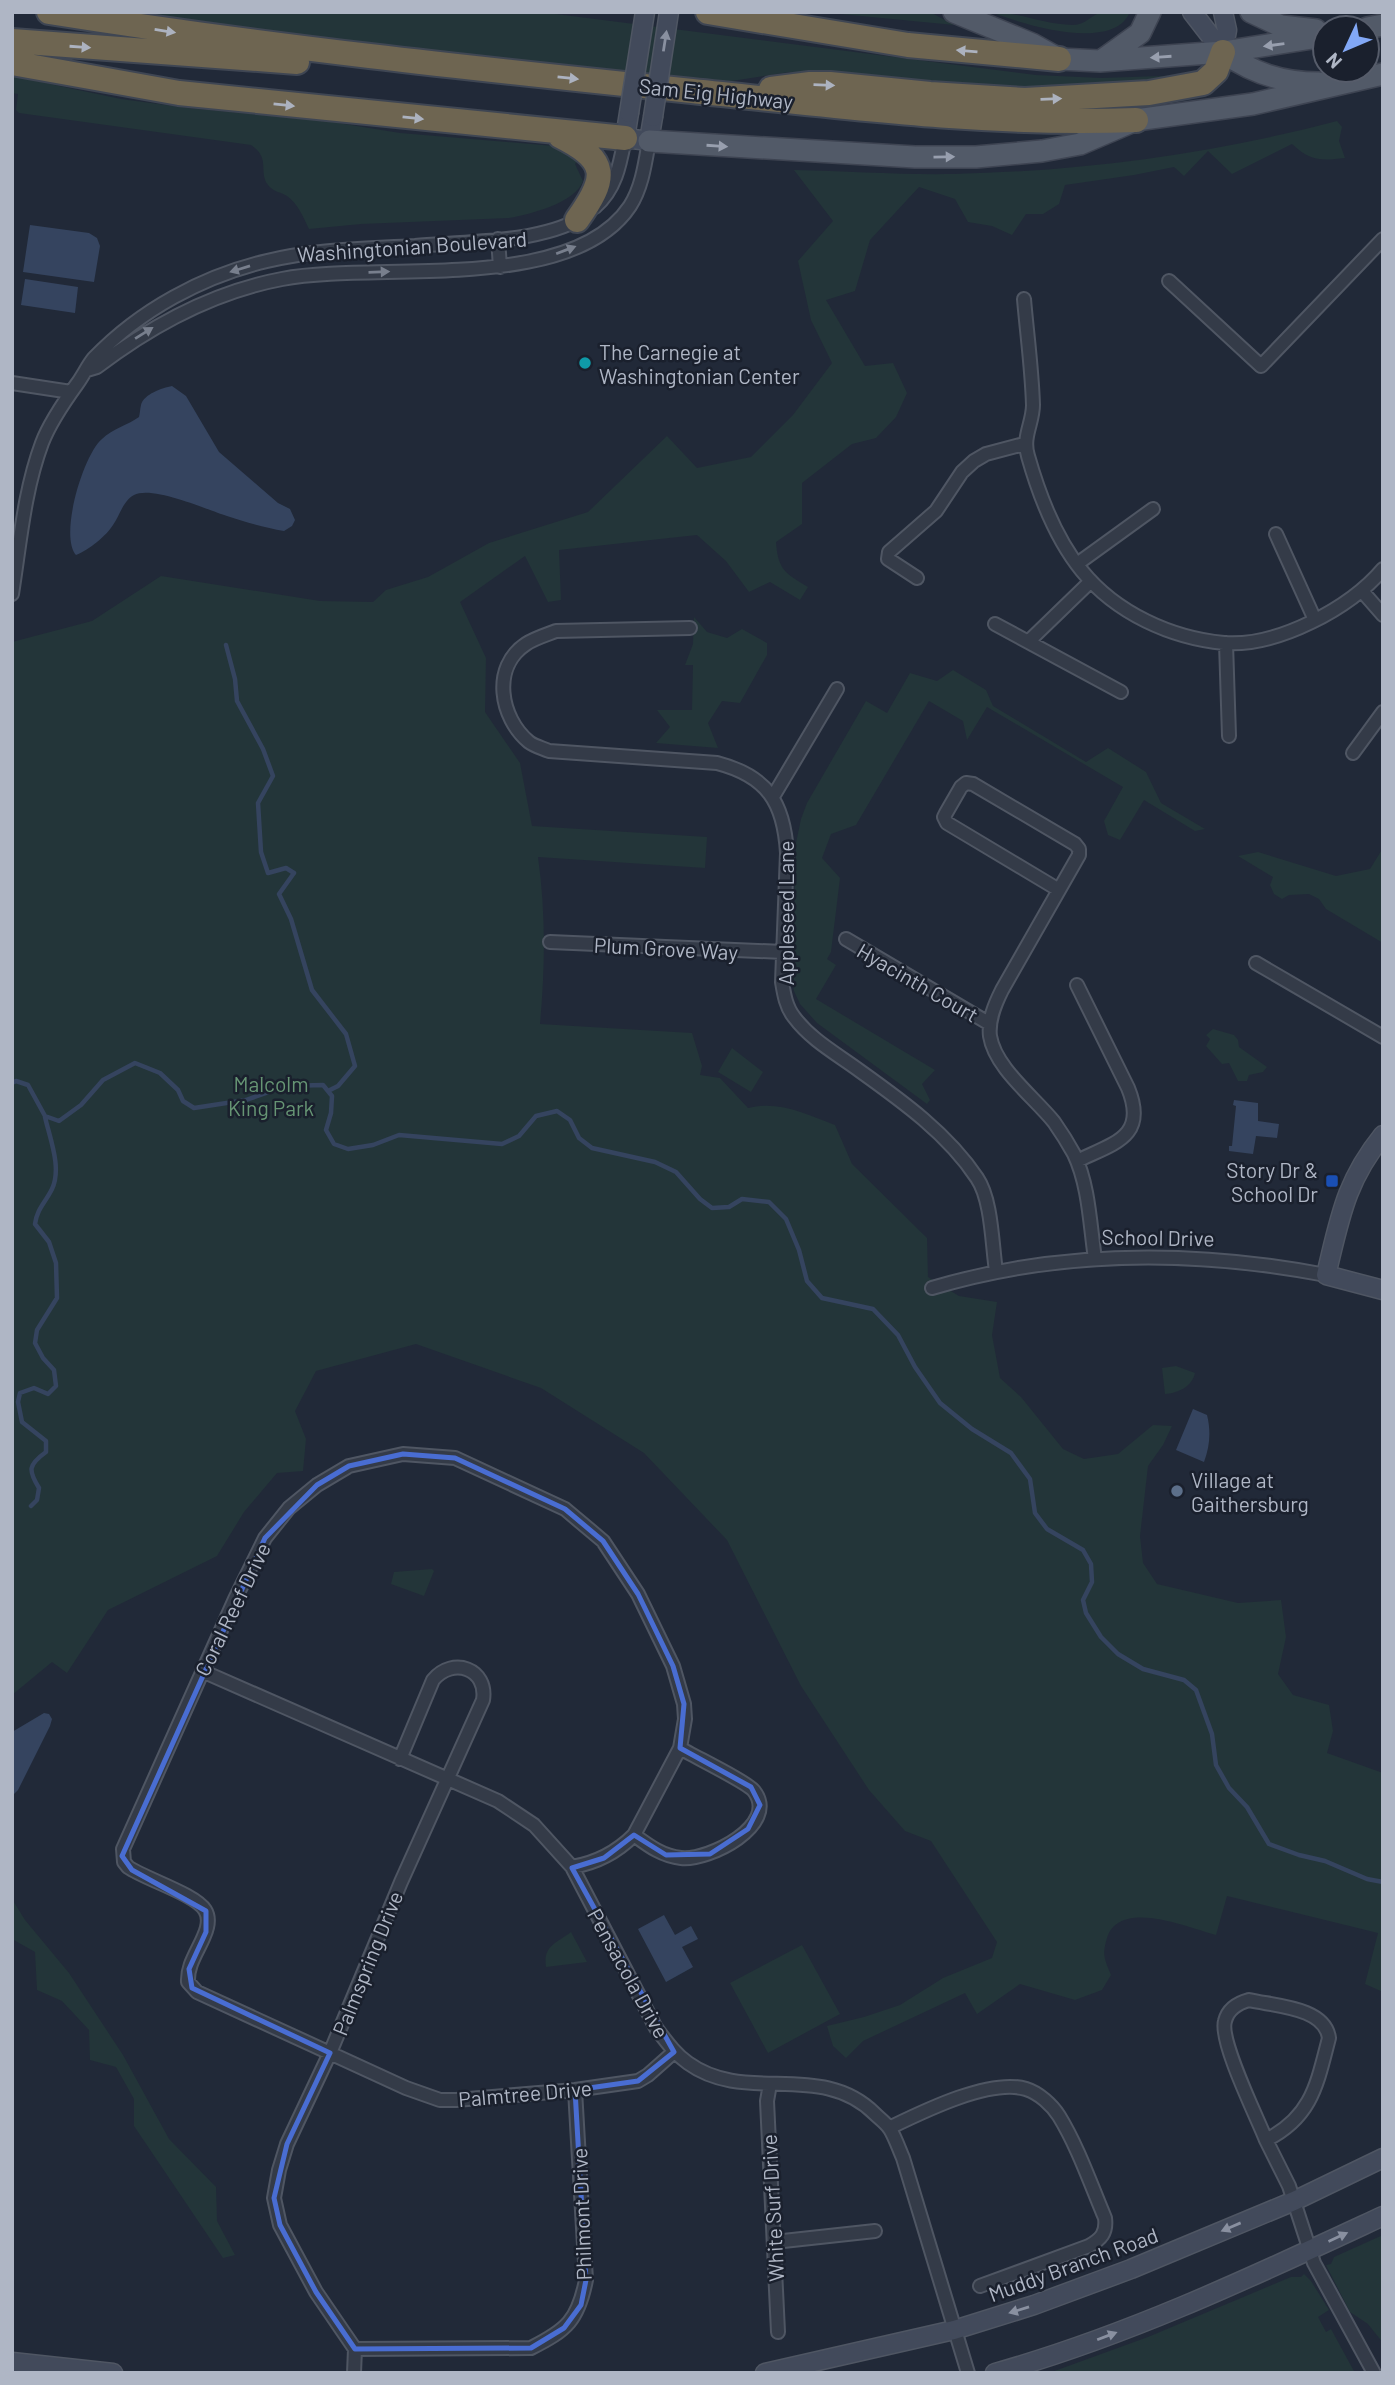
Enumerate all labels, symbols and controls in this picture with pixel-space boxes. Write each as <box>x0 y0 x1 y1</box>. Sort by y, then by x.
north arrow <box>1311 14 1381 84</box>
one-way arrow <box>154 26 176 37</box>
one-way arrow <box>660 29 671 51</box>
one-way arrow <box>1263 40 1285 51</box>
one-way arrow <box>69 42 91 53</box>
one-way arrow <box>955 45 977 56</box>
text: N <box>1321 49 1346 74</box>
one-way arrow <box>1150 52 1172 63</box>
street label: Sam Eig Highway <box>638 72 795 114</box>
one-way arrow <box>558 73 580 84</box>
one-way arrow <box>813 79 835 90</box>
one-way arrow <box>1040 94 1062 105</box>
one-way arrow <box>274 99 296 110</box>
one-way arrow <box>402 113 424 124</box>
one-way arrow <box>706 141 728 152</box>
one-way arrow <box>933 151 955 163</box>
street label: Washingtonian Boulevard <box>296 225 528 267</box>
one-way arrow <box>556 244 577 255</box>
one-way arrow <box>230 264 251 275</box>
one-way arrow <box>369 266 391 277</box>
one-way arrow <box>134 327 153 340</box>
place label: The Carnegie at Washingtonian Center <box>599 339 800 388</box>
marker: The Carnegie at Washingtonian Center <box>577 355 593 371</box>
street label: Appleseed Lane <box>773 841 798 985</box>
street label: Plum Grove Way <box>593 932 739 964</box>
street label: Hyacinth Court <box>853 937 983 1027</box>
park label: Malcolm King Park <box>228 1071 314 1120</box>
place label: Story Dr & School Dr <box>1226 1157 1318 1206</box>
marker: Story Dr & School Dr <box>1324 1173 1340 1189</box>
street label: School Drive <box>1101 1224 1215 1250</box>
place label: Village at Gaithersburg <box>1191 1467 1309 1516</box>
marker: Village at Gaithersburg <box>1169 1483 1185 1499</box>
street label: Coral Reef Drive <box>189 1538 275 1680</box>
street label: Palmspring Drive <box>327 1887 407 2039</box>
street label: Pensacola Drive <box>583 1904 675 2042</box>
street label: Palmtree Drive <box>457 2075 593 2111</box>
street label: White Surf Drive <box>756 2134 788 2282</box>
street label: Philmont Drive <box>566 2147 596 2281</box>
street label: Muddy Branch Road <box>985 2222 1161 2306</box>
one-way arrow <box>1221 2222 1242 2233</box>
one-way arrow <box>1328 2231 1348 2243</box>
one-way arrow <box>1009 2305 1030 2315</box>
one-way arrow <box>1096 2331 1117 2342</box>

